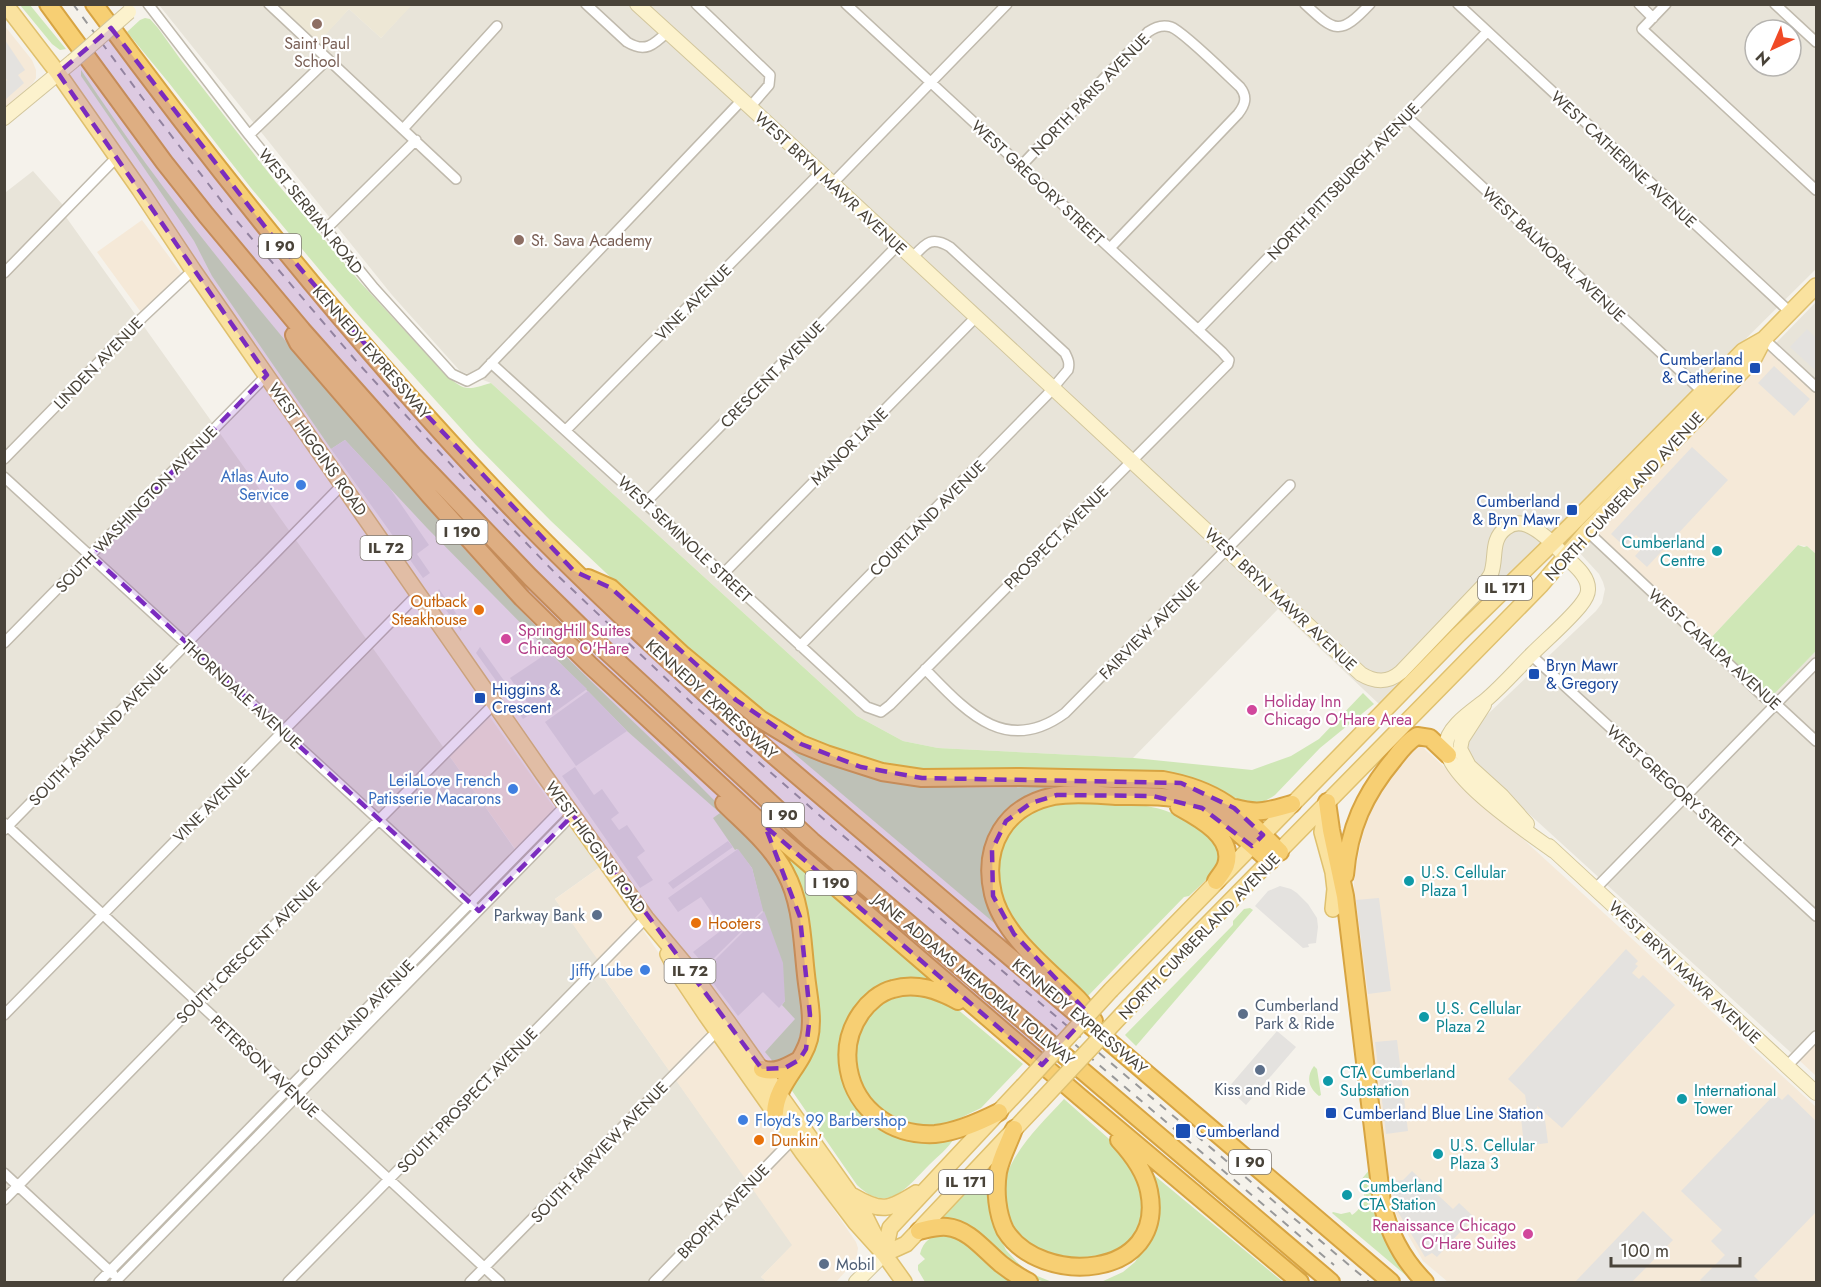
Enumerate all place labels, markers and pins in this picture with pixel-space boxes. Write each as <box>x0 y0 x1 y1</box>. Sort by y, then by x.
marker: Saint Paul School <box>310 17 324 31</box>
place label: Saint Paul School <box>284 32 350 73</box>
place label: St. Sava Academy <box>531 229 653 252</box>
marker: St. Sava Academy <box>512 233 526 247</box>
place label: Cumberland & Catherine <box>1659 348 1743 389</box>
marker: Cumberland & Catherine <box>1748 361 1762 375</box>
place label: Atlas Auto Service <box>221 465 289 506</box>
marker: Atlas Auto Service <box>294 478 308 492</box>
place label: Cumberland & Bryn Mawr <box>1472 490 1561 531</box>
marker: Cumberland & Bryn Mawr <box>1565 503 1579 517</box>
place label: Cumberland Centre <box>1621 531 1705 572</box>
marker: Cumberland Centre <box>1710 544 1724 558</box>
place label: Outback Steakhouse <box>391 590 468 631</box>
marker: Outback Steakhouse <box>472 603 486 617</box>
place label: SpringHill Suites Chicago O'Hare <box>518 619 631 660</box>
marker: SpringHill Suites Chicago O'Hare <box>499 632 513 646</box>
place label: Bryn Mawr & Gregory <box>1546 654 1619 695</box>
marker: Bryn Mawr & Gregory <box>1527 667 1541 681</box>
place label: Higgins & Crescent <box>492 678 561 719</box>
place label: Holiday Inn Chicago O'Hare Area <box>1264 690 1412 731</box>
marker: Higgins & Crescent <box>473 691 487 705</box>
marker: Holiday Inn Chicago O'Hare Area <box>1245 703 1259 717</box>
place label: LeilaLove French Patisserie Macarons <box>368 769 501 810</box>
marker: LeilaLove French Patisserie Macarons <box>506 782 520 796</box>
place label: U.S. Cellular Plaza 1 <box>1421 861 1507 902</box>
marker: U.S. Cellular Plaza 1 <box>1402 874 1416 888</box>
place label: Parkway Bank <box>494 904 586 927</box>
marker: Parkway Bank <box>590 908 604 922</box>
place label: Hooters <box>708 912 761 935</box>
marker: Hooters <box>689 916 703 930</box>
place label: Jiffy Lube <box>569 959 633 982</box>
marker: Jiffy Lube <box>638 963 652 977</box>
place label: Cumberland Park & Ride <box>1255 994 1339 1035</box>
place label: U.S. Cellular Plaza 2 <box>1436 997 1522 1038</box>
marker: Cumberland Park & Ride <box>1236 1007 1250 1021</box>
marker: U.S. Cellular Plaza 2 <box>1417 1010 1431 1024</box>
place label: CTA Cumberland Substation <box>1340 1061 1455 1102</box>
marker: Kiss and Ride <box>1253 1063 1267 1077</box>
marker: CTA Cumberland Substation <box>1321 1074 1335 1088</box>
place label: Kiss and Ride <box>1214 1078 1306 1101</box>
place label: International Tower <box>1694 1079 1777 1120</box>
marker: International Tower <box>1675 1092 1689 1106</box>
place label: Cumberland Blue Line Station <box>1343 1102 1544 1125</box>
marker: Cumberland Blue Line Station <box>1324 1106 1338 1120</box>
place label: Floyd's 99 Barbershop <box>755 1109 906 1132</box>
marker: Floyd's 99 Barbershop <box>736 1113 750 1127</box>
place label: Cumberland <box>1196 1120 1280 1143</box>
marker: Cumberland <box>1174 1122 1192 1140</box>
place label: Dunkin' <box>771 1129 822 1152</box>
marker: Dunkin' <box>752 1133 766 1147</box>
place label: U.S. Cellular Plaza 3 <box>1450 1134 1536 1175</box>
marker: U.S. Cellular Plaza 3 <box>1431 1147 1445 1161</box>
place label: Cumberland CTA Station <box>1359 1175 1443 1216</box>
marker: Cumberland CTA Station <box>1340 1188 1354 1202</box>
place label: Renaissance Chicago O'Hare Suites <box>1372 1214 1516 1255</box>
marker: Renaissance Chicago O'Hare Suites <box>1521 1227 1535 1241</box>
place label: Mobil <box>836 1253 875 1276</box>
marker: Mobil <box>817 1257 831 1271</box>

